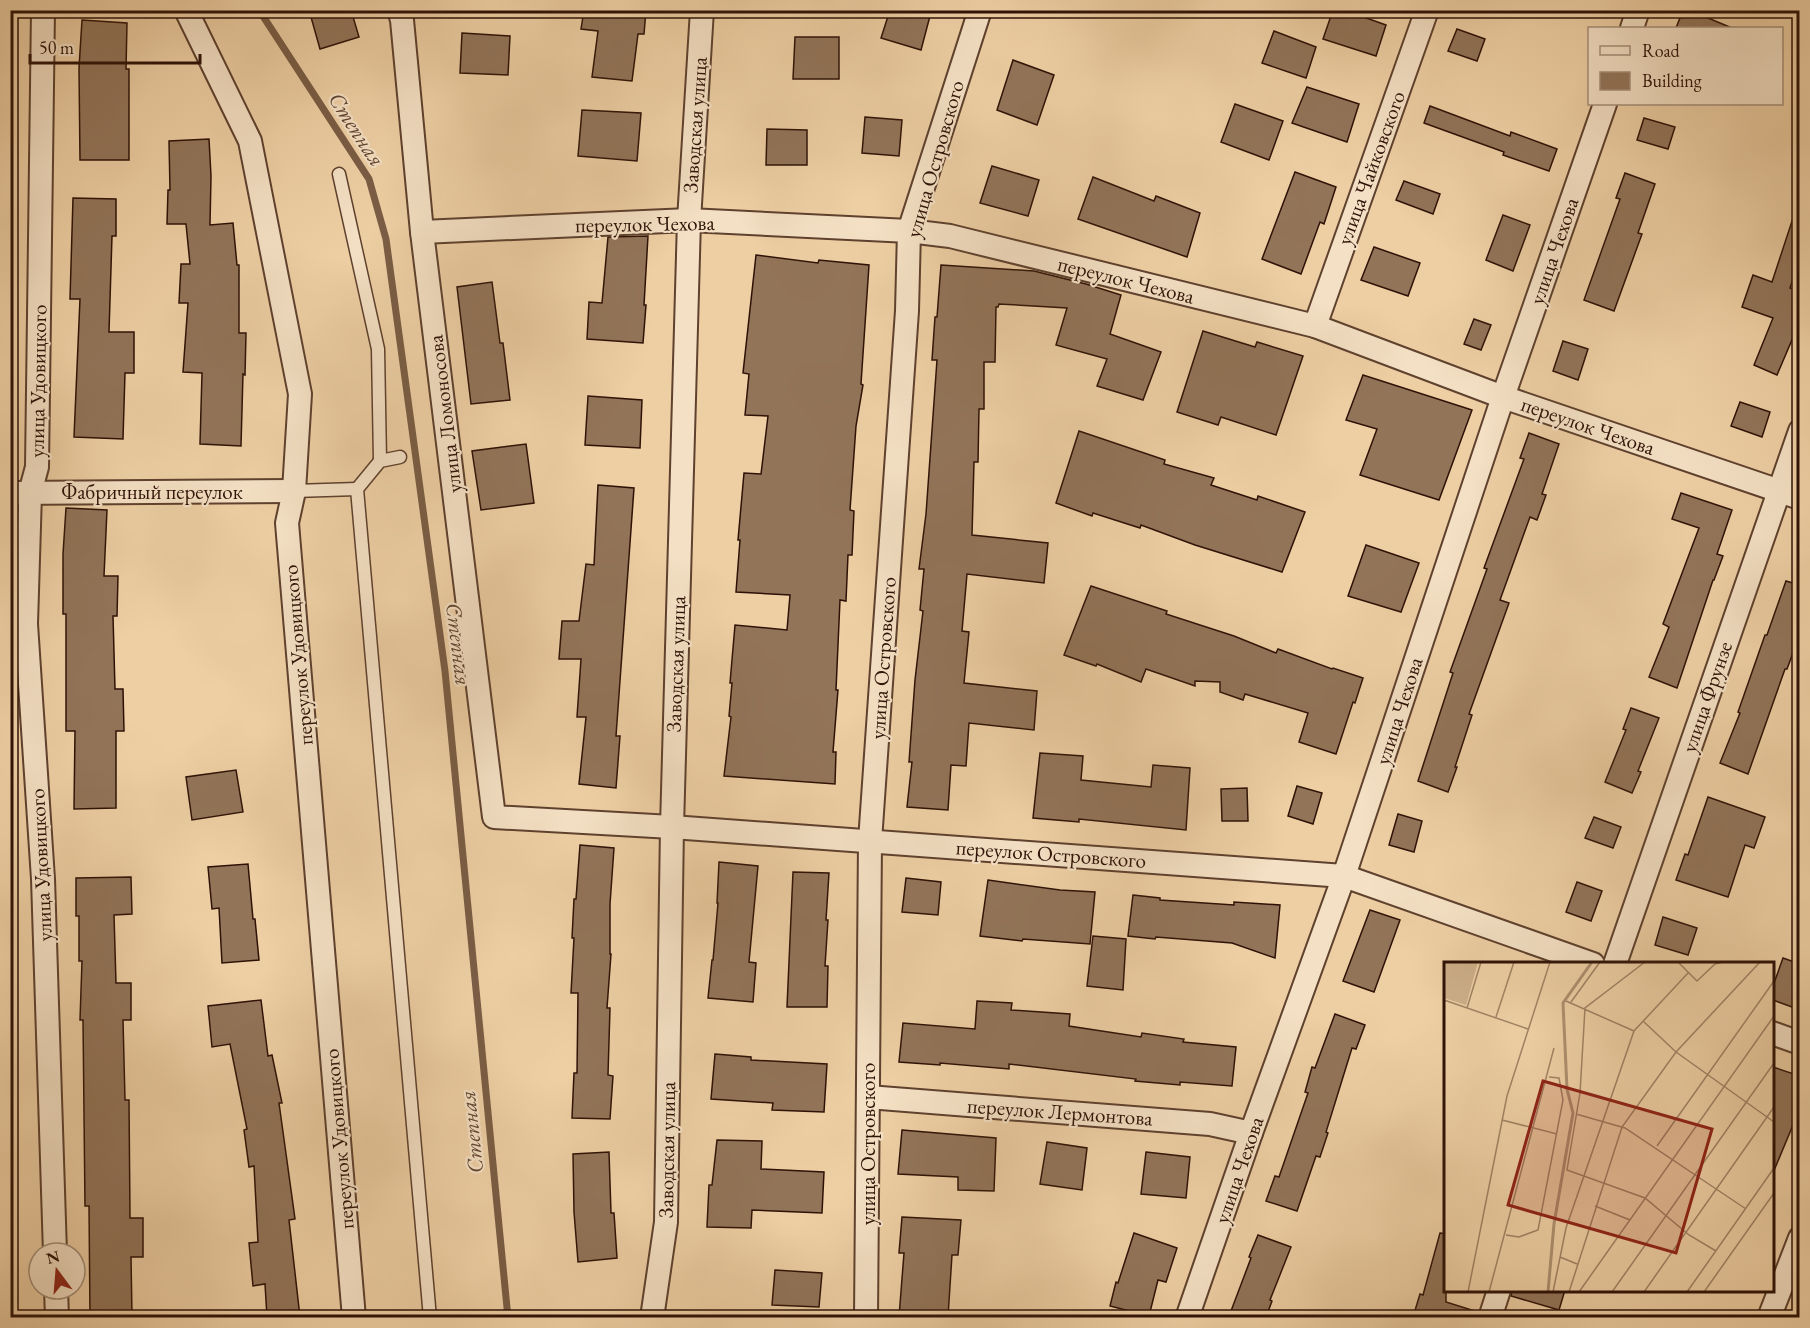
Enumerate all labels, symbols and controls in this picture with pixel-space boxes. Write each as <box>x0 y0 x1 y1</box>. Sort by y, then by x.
scale bar <box>30 27 200 65</box>
legend <box>1588 27 1783 105</box>
text: 50 m <box>39 36 74 59</box>
text: Road <box>1642 39 1681 62</box>
street label: Заводская улица <box>676 55 713 194</box>
text: Building <box>1642 69 1702 92</box>
street label: улица Островского <box>899 77 970 241</box>
water label: Степная <box>322 87 391 172</box>
street label: улица Чайковского <box>1330 87 1411 249</box>
street label: улица Чехова <box>1523 193 1585 308</box>
street label: переулок Чехова <box>575 209 716 238</box>
street label: переулок Чехова <box>1055 250 1198 310</box>
street label: улица Удовицкого <box>23 304 52 458</box>
street label: улица Ломоносова <box>421 333 468 495</box>
street label: переулок Чехова <box>1518 390 1659 461</box>
street label: Фабричный переулок <box>61 478 243 505</box>
street label: переулок Удовицкого <box>276 564 319 746</box>
street label: улица Островского <box>863 576 902 740</box>
street label: Заводская улица <box>660 595 691 733</box>
water label: Степная <box>439 601 478 687</box>
street label: улица Фрунзе <box>1675 638 1738 756</box>
street label: улица Чехова <box>1368 653 1429 768</box>
street label: улица Удовицкого <box>23 788 58 942</box>
street label: переулок Островского <box>955 833 1147 874</box>
inset map <box>1444 962 1774 1292</box>
street label: переулок Удовицкого <box>317 1048 360 1230</box>
street label: улица Островского <box>854 1063 881 1225</box>
street label: Заводская улица <box>652 1081 681 1218</box>
water label: Степная <box>453 1089 490 1175</box>
street label: переулок Лермонтова <box>966 1092 1154 1131</box>
street label: улица Чехова <box>1208 1112 1270 1227</box>
north arrow <box>27 1241 87 1301</box>
text: N <box>44 1245 62 1269</box>

